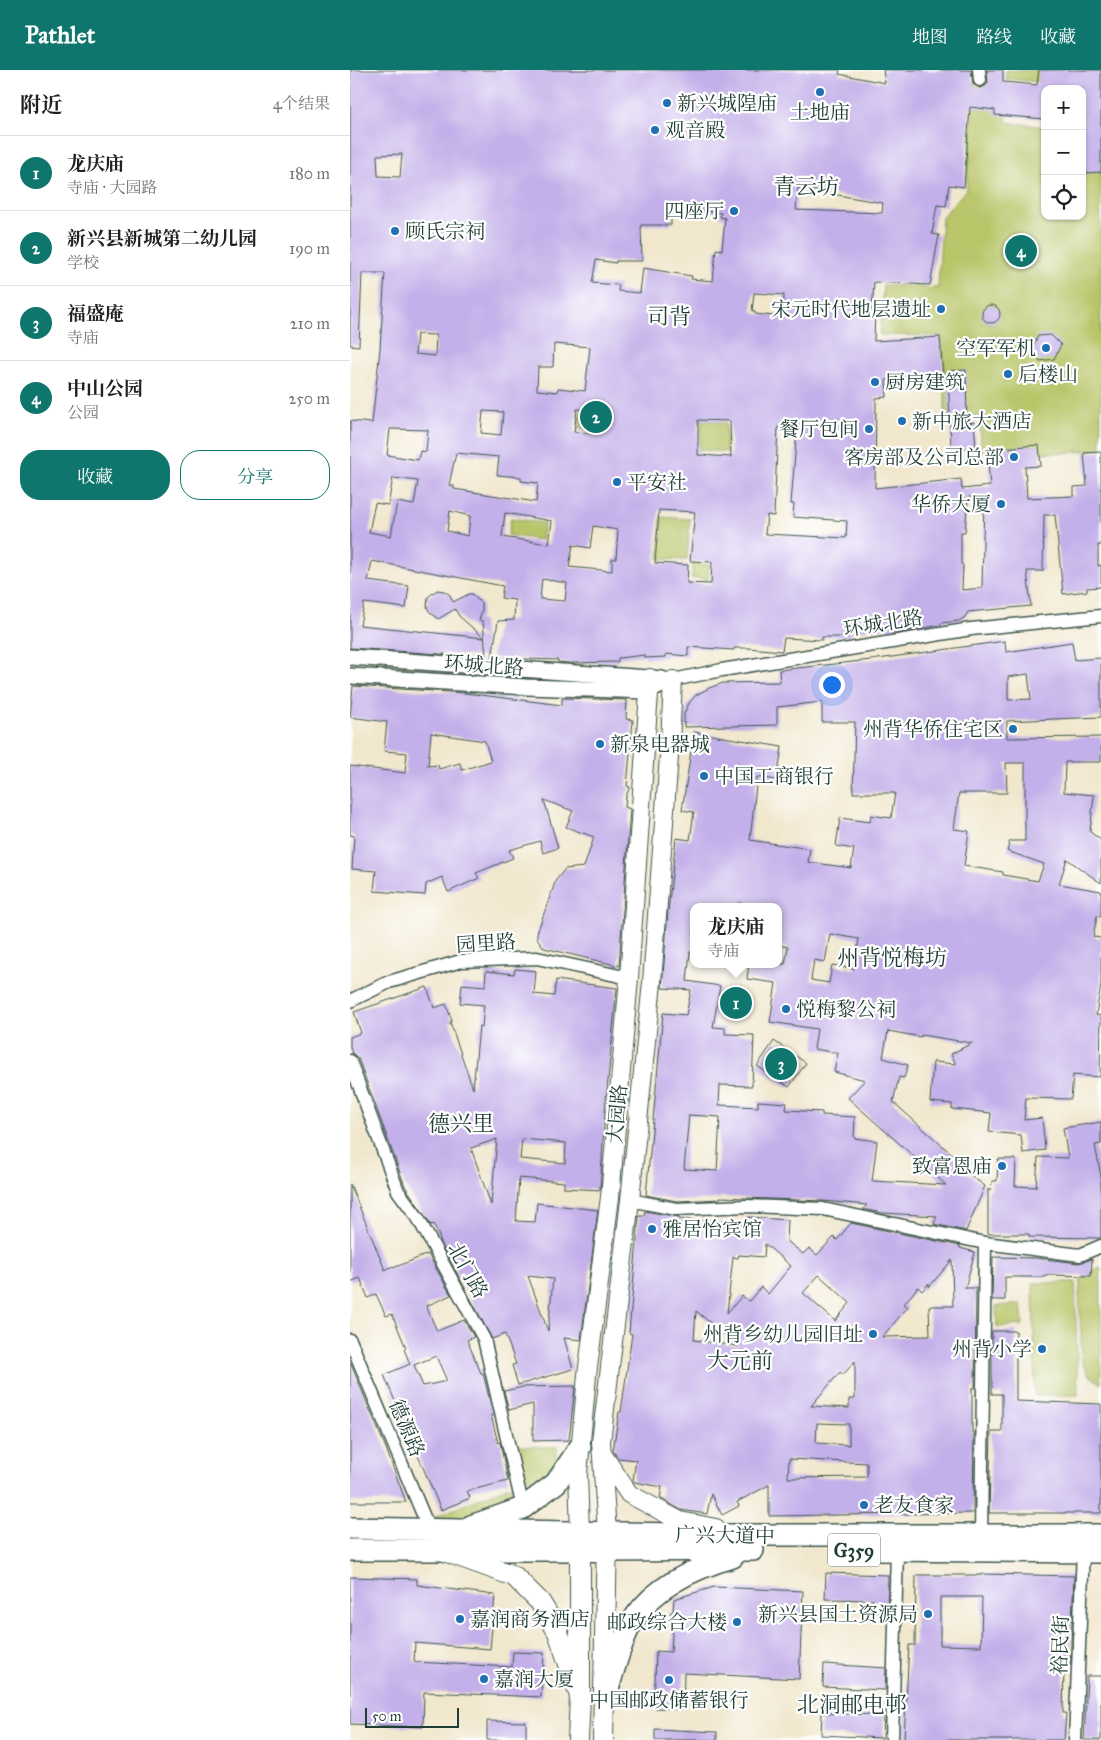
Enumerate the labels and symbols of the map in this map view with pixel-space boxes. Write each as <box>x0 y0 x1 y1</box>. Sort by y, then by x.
marker: 土地庙 <box>814 86 826 98</box>
place label: 新兴城隍庙 <box>677 91 777 115</box>
marker: 新兴城隍庙 <box>661 97 673 109</box>
place label: 土地庙 <box>790 100 850 124</box>
place label: 观音殿 <box>665 118 725 142</box>
marker: 观音殿 <box>649 124 661 136</box>
district label: 青云坊 <box>773 173 839 200</box>
place label: 四座厅 <box>664 199 724 223</box>
marker: 四座厅 <box>728 205 740 217</box>
place label: 顾氏宗祠 <box>405 219 485 243</box>
marker: 顾氏宗祠 <box>389 225 401 237</box>
pin: 4 <box>1005 232 1037 270</box>
place label: 宋元时代地层遗址 <box>771 297 931 321</box>
district label: 司背 <box>647 303 691 330</box>
marker: 宋元时代地层遗址 <box>935 303 947 315</box>
place label: 空军军机 <box>956 336 1036 360</box>
marker: 空军军机 <box>1040 342 1052 354</box>
place label: 后楼山 <box>1018 362 1078 386</box>
marker: 后楼山 <box>1002 368 1014 380</box>
place label: 厨房建筑 <box>885 370 965 394</box>
marker: 厨房建筑 <box>869 376 881 388</box>
pin: 2 <box>580 398 612 436</box>
place label: 新中旅大酒店 <box>912 409 1032 433</box>
marker: 新中旅大酒店 <box>896 415 908 427</box>
place label: 餐厅包间 <box>779 417 859 441</box>
marker: 餐厅包间 <box>863 423 875 435</box>
place label: 客房部及公司总部 <box>844 445 1004 469</box>
marker: 客房部及公司总部 <box>1008 451 1020 463</box>
place label: 平安社 <box>627 470 687 494</box>
marker: 平安社 <box>611 476 623 488</box>
place label: 华侨大厦 <box>911 492 991 516</box>
marker: 华侨大厦 <box>995 498 1007 510</box>
street label: 环城北路 <box>842 605 924 641</box>
street label: 环城北路 <box>443 650 525 680</box>
your location <box>819 672 845 698</box>
place label: 州背华侨住宅区 <box>863 717 1003 741</box>
marker: 州背华侨住宅区 <box>1007 723 1019 735</box>
place label: 新泉电器城 <box>610 732 710 756</box>
marker: 新泉电器城 <box>594 738 606 750</box>
place label: 中国工商银行 <box>714 764 834 788</box>
marker: 中国工商银行 <box>698 770 710 782</box>
street label: 园里路 <box>455 929 517 957</box>
district label: 州背悦梅坊 <box>837 944 947 971</box>
pin: 1 <box>720 984 752 1022</box>
place label: 悦梅黎公祠 <box>796 997 896 1021</box>
marker: 悦梅黎公祠 <box>780 1003 792 1015</box>
pin: 3 <box>765 1045 797 1083</box>
street label: 大园路 <box>602 1083 632 1145</box>
district label: 德兴里 <box>428 1110 494 1137</box>
place label: 致富恩庙 <box>912 1154 992 1178</box>
marker: 致富恩庙 <box>996 1160 1008 1172</box>
place label: 雅居怡宾馆 <box>662 1217 762 1241</box>
marker: 雅居怡宾馆 <box>646 1223 658 1235</box>
street label: 北门路 <box>443 1238 493 1302</box>
place label: 州背乡幼儿园旧址 <box>703 1322 863 1346</box>
marker: 州背乡幼儿园旧址 <box>867 1328 879 1340</box>
place label: 州背小学 <box>952 1337 1032 1361</box>
marker: 州背小学 <box>1036 1343 1048 1355</box>
district label: 大元前 <box>707 1347 773 1374</box>
street label: 德源路 <box>384 1396 430 1460</box>
place label: 老友食家 <box>874 1493 954 1517</box>
marker: 老友食家 <box>858 1499 870 1511</box>
street label: 广兴大道中 <box>675 1522 775 1548</box>
road number: G359 <box>828 1534 880 1566</box>
place label: 新兴县国土资源局 <box>758 1602 918 1626</box>
place label: 嘉润商务酒店 <box>470 1607 590 1631</box>
marker: 新兴县国土资源局 <box>922 1608 934 1620</box>
place label: 邮政综合大楼 <box>607 1610 727 1634</box>
marker: 嘉润商务酒店 <box>454 1613 466 1625</box>
street label: 裕民街 <box>1047 1615 1073 1675</box>
marker: 邮政综合大楼 <box>731 1616 743 1628</box>
place label: 嘉润大厦 <box>494 1667 574 1691</box>
marker: 嘉润大厦 <box>478 1673 490 1685</box>
marker: 中国邮政储蓄银行 <box>663 1674 675 1686</box>
place label: 中国邮政储蓄银行 <box>589 1688 749 1712</box>
district label: 北洞邮电邨 <box>797 1691 907 1718</box>
scale bar <box>365 1705 459 1728</box>

